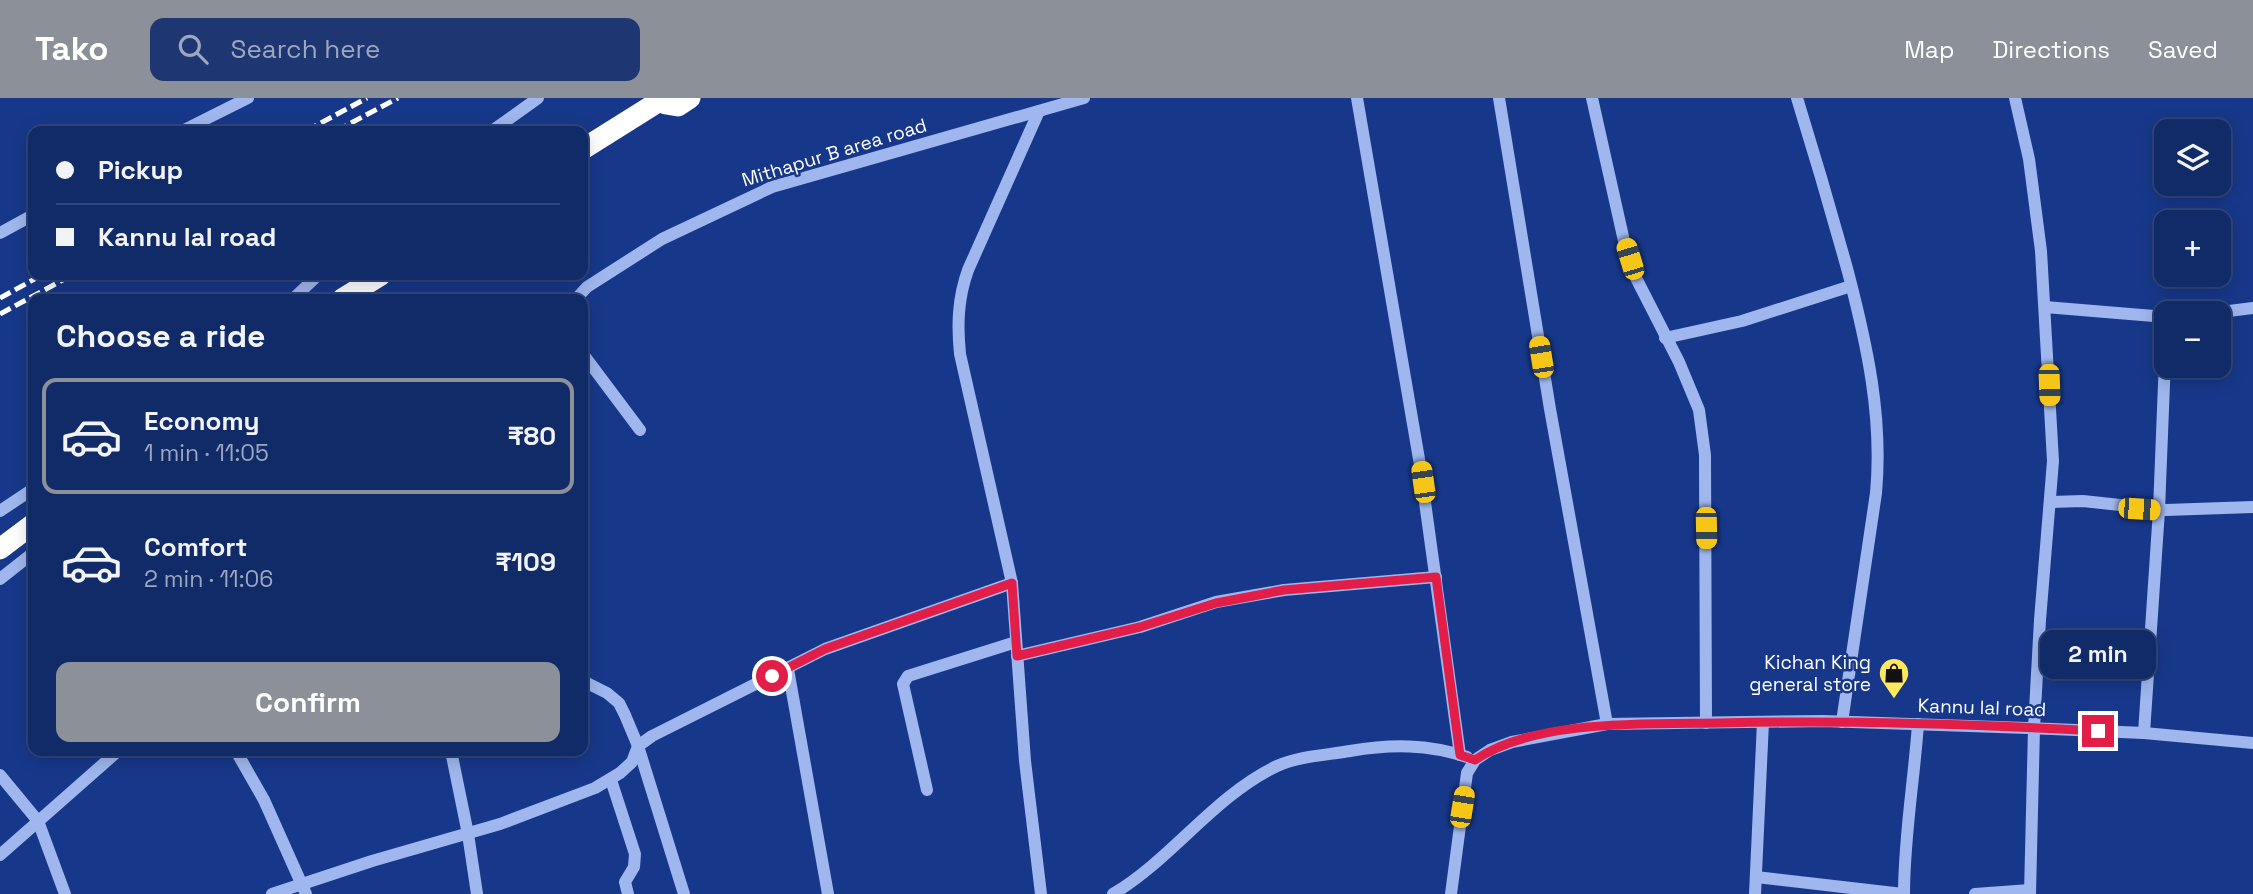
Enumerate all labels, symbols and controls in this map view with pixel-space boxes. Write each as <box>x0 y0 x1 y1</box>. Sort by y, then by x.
search box <box>150 18 640 81</box>
text: Tako <box>35 28 108 70</box>
icon: search <box>174 30 212 68</box>
text: Search here <box>230 32 380 66</box>
text: Map <box>1904 34 1954 65</box>
text: Directions <box>1992 34 2110 65</box>
text: Saved <box>2148 34 2218 65</box>
street label: Mithapur B area road <box>739 112 930 193</box>
map controls <box>2154 119 2231 378</box>
button: layers <box>2154 119 2231 196</box>
text: Pickup <box>98 153 183 187</box>
button: + <box>2154 210 2231 287</box>
text: Kannu lal road <box>98 220 276 254</box>
car <box>1614 236 1647 282</box>
button: − <box>2154 301 2231 378</box>
text: Choose a ride <box>56 316 266 356</box>
car <box>1528 335 1555 379</box>
car <box>2038 364 2061 406</box>
text: Economy <box>144 404 260 438</box>
icon: car <box>60 405 123 468</box>
text: ₹80 <box>507 419 556 453</box>
text: 1 min · 11:05 <box>144 438 269 468</box>
car <box>1410 460 1437 504</box>
car <box>2118 497 2161 521</box>
car <box>1696 507 1717 549</box>
text: Comfort <box>144 530 247 564</box>
icon: car <box>60 531 123 594</box>
text: ₹109 <box>495 545 556 579</box>
text: 2 min · 11:06 <box>144 564 273 594</box>
callout: 2 min <box>2040 630 2156 678</box>
text: 2 min <box>2068 639 2128 669</box>
place label: Kichan King general store <box>1749 650 1871 697</box>
shop icon: Kichan King general store <box>1877 656 1911 700</box>
route start <box>756 660 788 692</box>
button: Confirm <box>56 662 560 742</box>
street label: Kannu lal road <box>1917 693 2047 722</box>
route end <box>2082 715 2114 747</box>
car <box>1449 785 1476 829</box>

